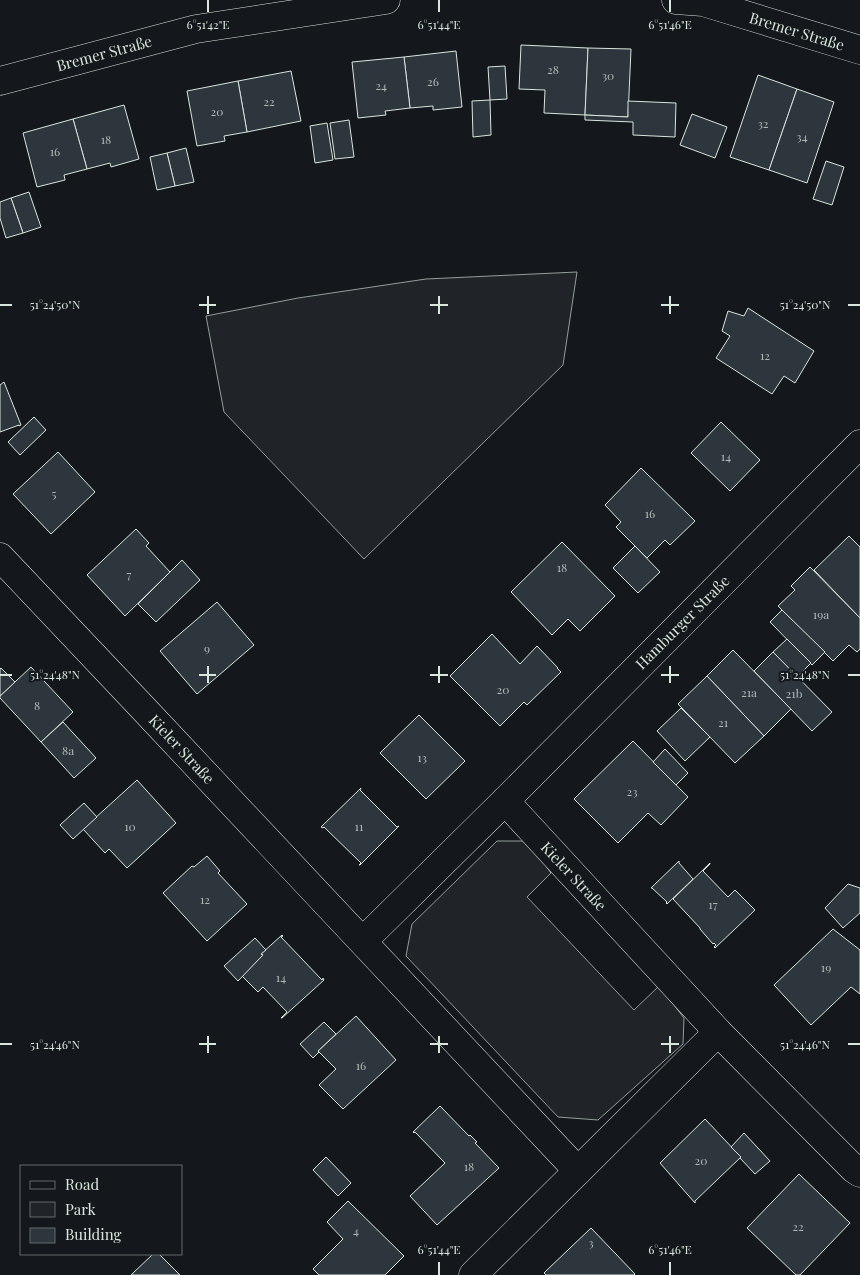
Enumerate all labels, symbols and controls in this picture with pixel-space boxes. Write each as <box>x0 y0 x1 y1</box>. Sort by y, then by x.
street label: Bremer Straße <box>747 7 847 55</box>
text: 6°51'42"E <box>186 16 230 32</box>
text: 6°51'44"E <box>417 16 461 32</box>
text: 6°51'46"E <box>648 16 692 32</box>
street label: Bremer Straße <box>54 31 154 75</box>
house number: 28 <box>547 61 559 77</box>
house number: 30 <box>602 67 614 83</box>
house number: 26 <box>427 73 439 89</box>
house number: 24 <box>375 77 387 93</box>
house number: 22 <box>263 93 275 109</box>
house number: 20 <box>211 103 223 119</box>
house number: 32 <box>757 115 769 131</box>
house number: 34 <box>796 128 808 144</box>
house number: 18 <box>101 131 111 147</box>
house number: 16 <box>50 143 60 159</box>
text: 51°24'50"N <box>30 296 81 312</box>
text: 51°24'50"N <box>780 296 831 312</box>
house number: 12 <box>760 347 770 363</box>
house number: 14 <box>721 448 731 464</box>
house number: 5 <box>52 485 57 501</box>
house number: 16 <box>645 505 655 521</box>
house number: 18 <box>557 559 567 575</box>
house number: 7 <box>127 566 132 582</box>
street label: Hamburger Straße <box>631 571 733 673</box>
house number: 19a <box>813 606 829 622</box>
house number: 9 <box>204 640 210 656</box>
text: 51°24'48"N <box>30 666 81 682</box>
text: 51°24'48"N <box>780 666 831 682</box>
house number: 20 <box>497 681 509 697</box>
house number: 21a <box>741 684 757 700</box>
house number: 21b <box>786 685 803 701</box>
house number: 8 <box>34 697 40 713</box>
street label: Kieler Straße <box>145 710 219 788</box>
house number: 21 <box>718 714 729 730</box>
house number: 8a <box>62 742 74 758</box>
house number: 13 <box>417 749 427 765</box>
house number: 23 <box>626 783 638 799</box>
house number: 10 <box>124 818 136 834</box>
house number: 11 <box>355 818 364 834</box>
street label: Kieler Straße <box>537 837 611 915</box>
house number: 12 <box>200 891 210 907</box>
house number: 17 <box>708 896 718 912</box>
house number: 19 <box>821 959 831 975</box>
house number: 14 <box>276 969 286 985</box>
text: 51°24'46"N <box>30 1036 80 1052</box>
text: 51°24'46"N <box>780 1036 830 1052</box>
house number: 16 <box>356 1057 366 1073</box>
house number: 20 <box>695 1152 707 1168</box>
house number: 18 <box>464 1158 474 1174</box>
legend <box>20 1165 182 1255</box>
text: Road <box>65 1174 99 1194</box>
text: Park <box>65 1199 97 1219</box>
house number: 22 <box>792 1218 804 1234</box>
house number: 4 <box>353 1222 359 1238</box>
text: Building <box>65 1224 122 1244</box>
house number: 3 <box>588 1234 594 1250</box>
text: 6°51'44"E <box>417 1241 461 1257</box>
text: 6°51'46"E <box>648 1241 692 1257</box>

